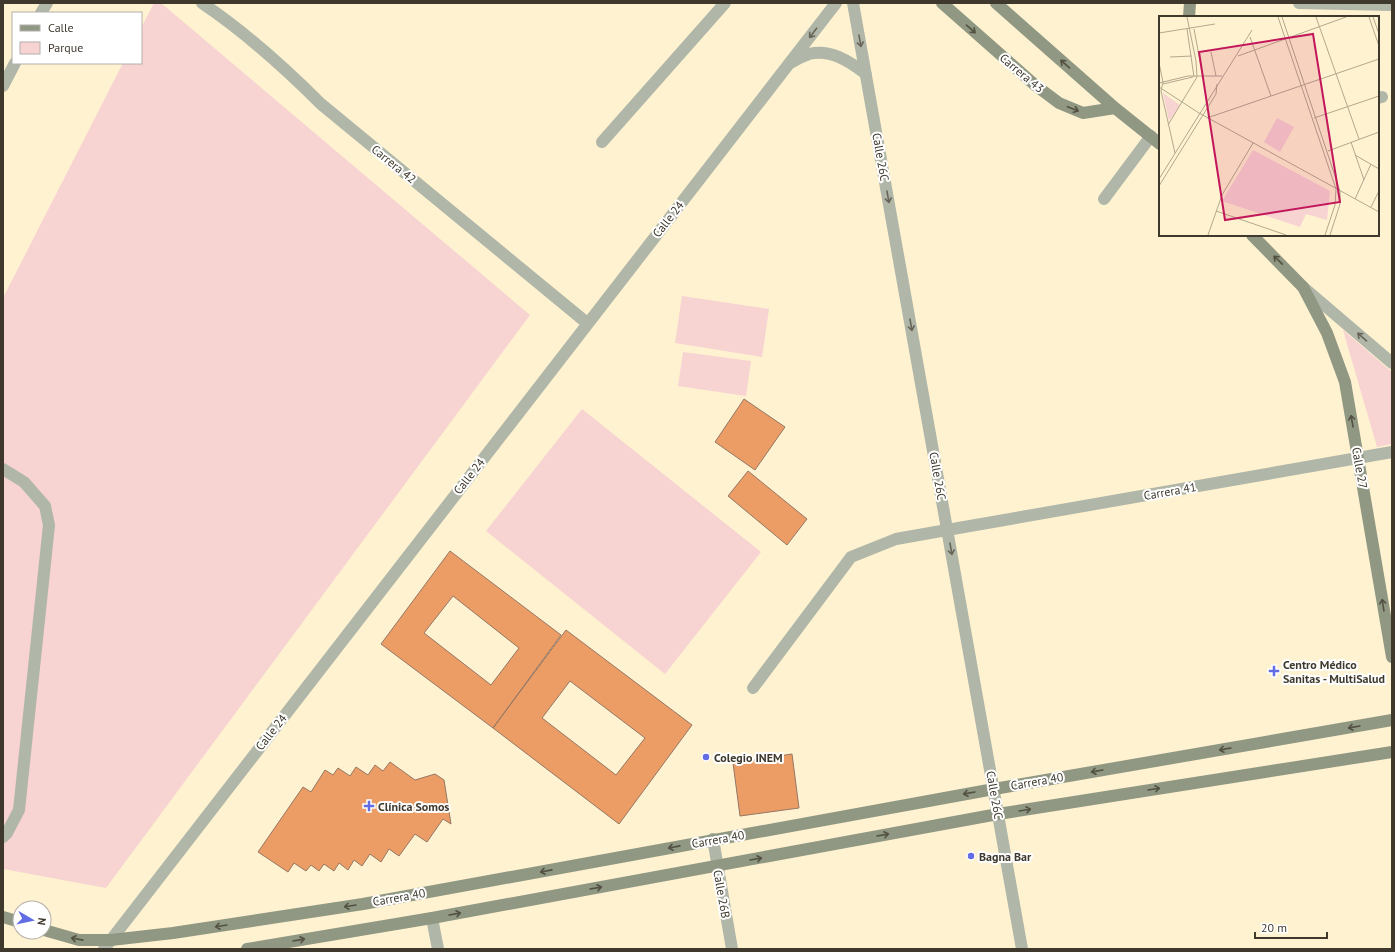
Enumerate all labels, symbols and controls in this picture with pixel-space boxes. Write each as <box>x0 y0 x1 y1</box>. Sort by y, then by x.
legend <box>12 12 142 64</box>
inset map <box>1159 16 1379 236</box>
text: Calle <box>48 20 74 35</box>
one-way arrow <box>966 24 976 33</box>
one-way arrow <box>809 27 817 38</box>
one-way arrow <box>856 34 864 47</box>
text: Parque <box>48 40 83 55</box>
street label: Carrera 43 <box>997 50 1047 96</box>
one-way arrow <box>1060 59 1070 69</box>
one-way arrow <box>1066 105 1078 113</box>
street label: Calle 26C <box>869 132 893 182</box>
street label: Carrera 42 <box>369 141 419 187</box>
one-way arrow <box>884 190 892 203</box>
street label: Calle 24 <box>649 197 687 240</box>
one-way arrow <box>1273 256 1283 265</box>
one-way arrow <box>907 318 915 331</box>
one-way arrow <box>1357 333 1368 342</box>
one-way arrow <box>1348 415 1356 428</box>
street label: Calle 27 <box>1349 446 1371 490</box>
street label: Calle 26C <box>926 451 950 501</box>
street label: Calle 24 <box>450 454 488 497</box>
street label: Carrera 41 <box>1143 479 1197 503</box>
one-way arrow <box>947 542 955 555</box>
one-way arrow <box>1379 598 1387 611</box>
place label: Centro Médico Sanitas - MultiSalud <box>1283 657 1385 686</box>
marker: Centro Médico Sanitas - MultiSalud <box>1268 665 1280 677</box>
street label: Calle 24 <box>252 710 290 753</box>
one-way arrow <box>1347 723 1360 731</box>
one-way arrow <box>1219 745 1232 753</box>
place label: Colegio INEM <box>714 750 783 765</box>
marker: Colegio INEM <box>701 752 711 762</box>
one-way arrow <box>1091 767 1104 775</box>
street label: Carrera 40 <box>1010 769 1065 793</box>
street label: Calle 26C <box>983 770 1007 820</box>
one-way arrow <box>1147 785 1160 793</box>
one-way arrow <box>963 789 976 797</box>
place label: Clínica Somos <box>378 799 449 814</box>
marker: Clínica Somos <box>363 800 375 812</box>
one-way arrow <box>1018 806 1031 814</box>
street label: Carrera 40 <box>691 827 746 851</box>
one-way arrow <box>877 831 890 839</box>
one-way arrow <box>668 843 681 851</box>
place label: Bagna Bar <box>979 849 1032 864</box>
marker: Bagna Bar <box>966 851 976 861</box>
one-way arrow <box>749 855 762 863</box>
one-way arrow <box>540 867 553 875</box>
street label: Calle 26B <box>710 869 734 919</box>
one-way arrow <box>589 884 602 892</box>
street label: Carrera 40 <box>372 885 427 909</box>
north arrow <box>12 900 52 940</box>
one-way arrow <box>344 902 357 910</box>
one-way arrow <box>448 910 461 918</box>
scale bar <box>1255 914 1327 940</box>
text: N <box>34 917 49 926</box>
text: 20 m <box>1261 920 1287 935</box>
one-way arrow <box>215 922 228 930</box>
one-way arrow <box>71 935 84 943</box>
one-way arrow <box>292 936 305 944</box>

